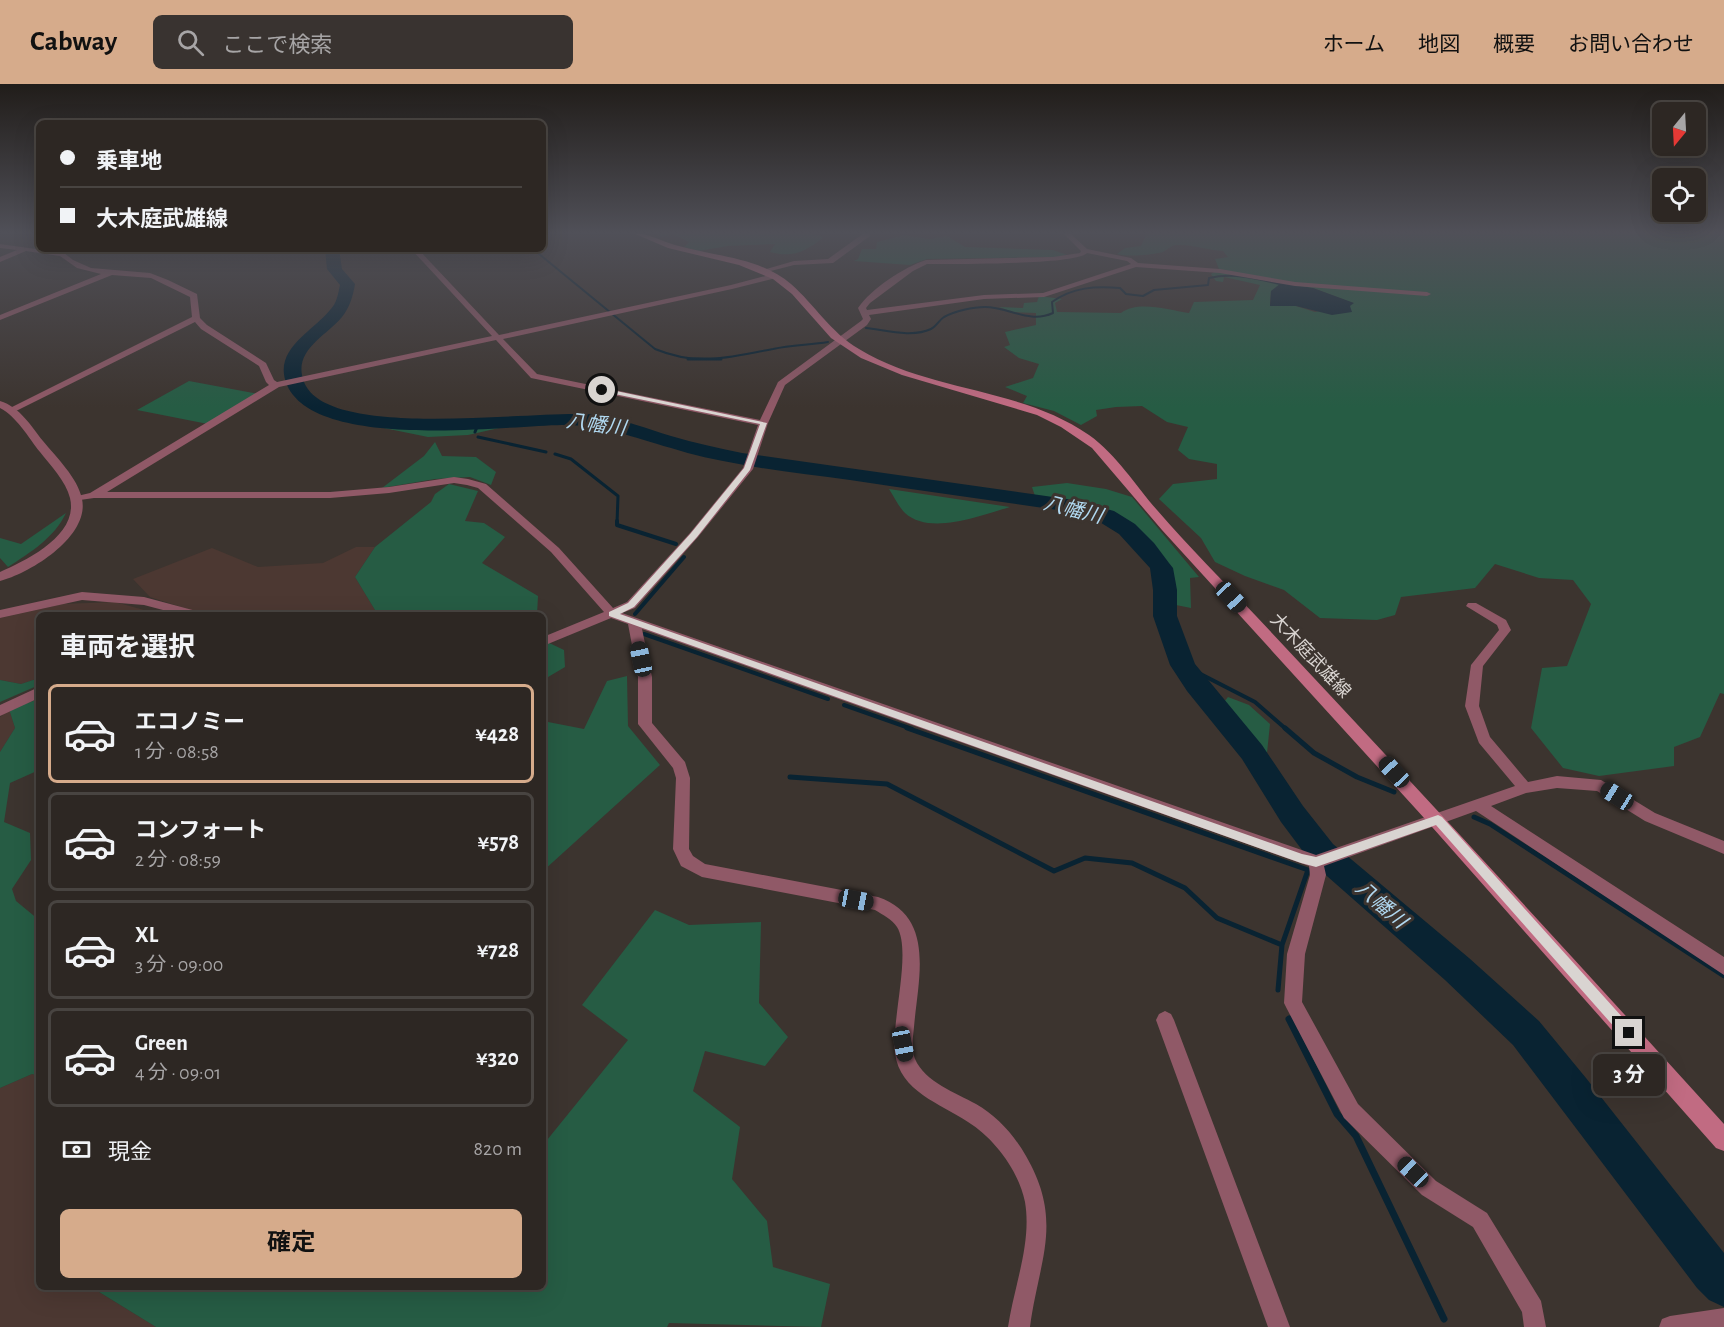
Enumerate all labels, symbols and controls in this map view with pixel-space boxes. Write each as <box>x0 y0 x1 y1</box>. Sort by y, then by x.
search box <box>153 15 573 69</box>
icon: search <box>174 26 207 59</box>
text: Cabway <box>30 28 117 56</box>
text: ここで検索 <box>222 34 332 56</box>
text: ホーム <box>1323 34 1385 55</box>
text: 地図 <box>1418 34 1460 55</box>
text: 概要 <box>1493 34 1535 55</box>
text: お問い合わせ <box>1568 34 1694 55</box>
north arrow <box>1652 102 1706 156</box>
map controls <box>1652 102 1706 222</box>
text: 乗車地 <box>96 150 162 172</box>
button: locate <box>1652 168 1706 222</box>
text: 大木庭武雄線 <box>96 208 228 230</box>
route start <box>588 376 615 403</box>
water label: 八幡川 <box>565 410 629 439</box>
water label: 八幡川 <box>1041 492 1107 527</box>
car <box>1212 578 1250 616</box>
street label: 大木庭武雄線 <box>1267 609 1355 702</box>
text: 車両を選択 <box>60 634 195 661</box>
car <box>628 640 654 678</box>
icon: car <box>63 707 117 761</box>
text: エコノミー <box>135 711 245 733</box>
text: ¥428 <box>475 723 519 745</box>
text: 1 分 · 08:58 <box>135 742 219 762</box>
car <box>1375 753 1413 791</box>
car <box>1597 779 1637 813</box>
icon: car <box>63 815 117 869</box>
text: コンフォート <box>135 819 266 841</box>
text: ¥578 <box>478 831 519 853</box>
text: 2 分 · 08:59 <box>135 850 221 870</box>
water label: 八幡川 <box>1352 877 1412 934</box>
car <box>837 888 875 912</box>
icon: car <box>63 923 117 977</box>
text: XL <box>135 924 158 946</box>
text: ¥728 <box>477 939 519 961</box>
text: 3 分 · 09:00 <box>135 955 223 975</box>
route end <box>1615 1019 1642 1046</box>
car <box>891 1025 915 1063</box>
icon: car <box>63 1031 117 1085</box>
text: Green <box>135 1032 188 1054</box>
text: ¥320 <box>476 1047 519 1069</box>
callout: 3 分 <box>1593 1054 1665 1096</box>
text: 4 分 · 09:01 <box>135 1063 221 1083</box>
text: 3 分 <box>1613 1065 1645 1085</box>
icon: cash <box>60 1133 93 1166</box>
text: 820 m <box>474 1139 522 1159</box>
text: 現金 <box>108 1141 152 1163</box>
car <box>1394 1153 1432 1191</box>
button: 確定 <box>60 1209 522 1278</box>

